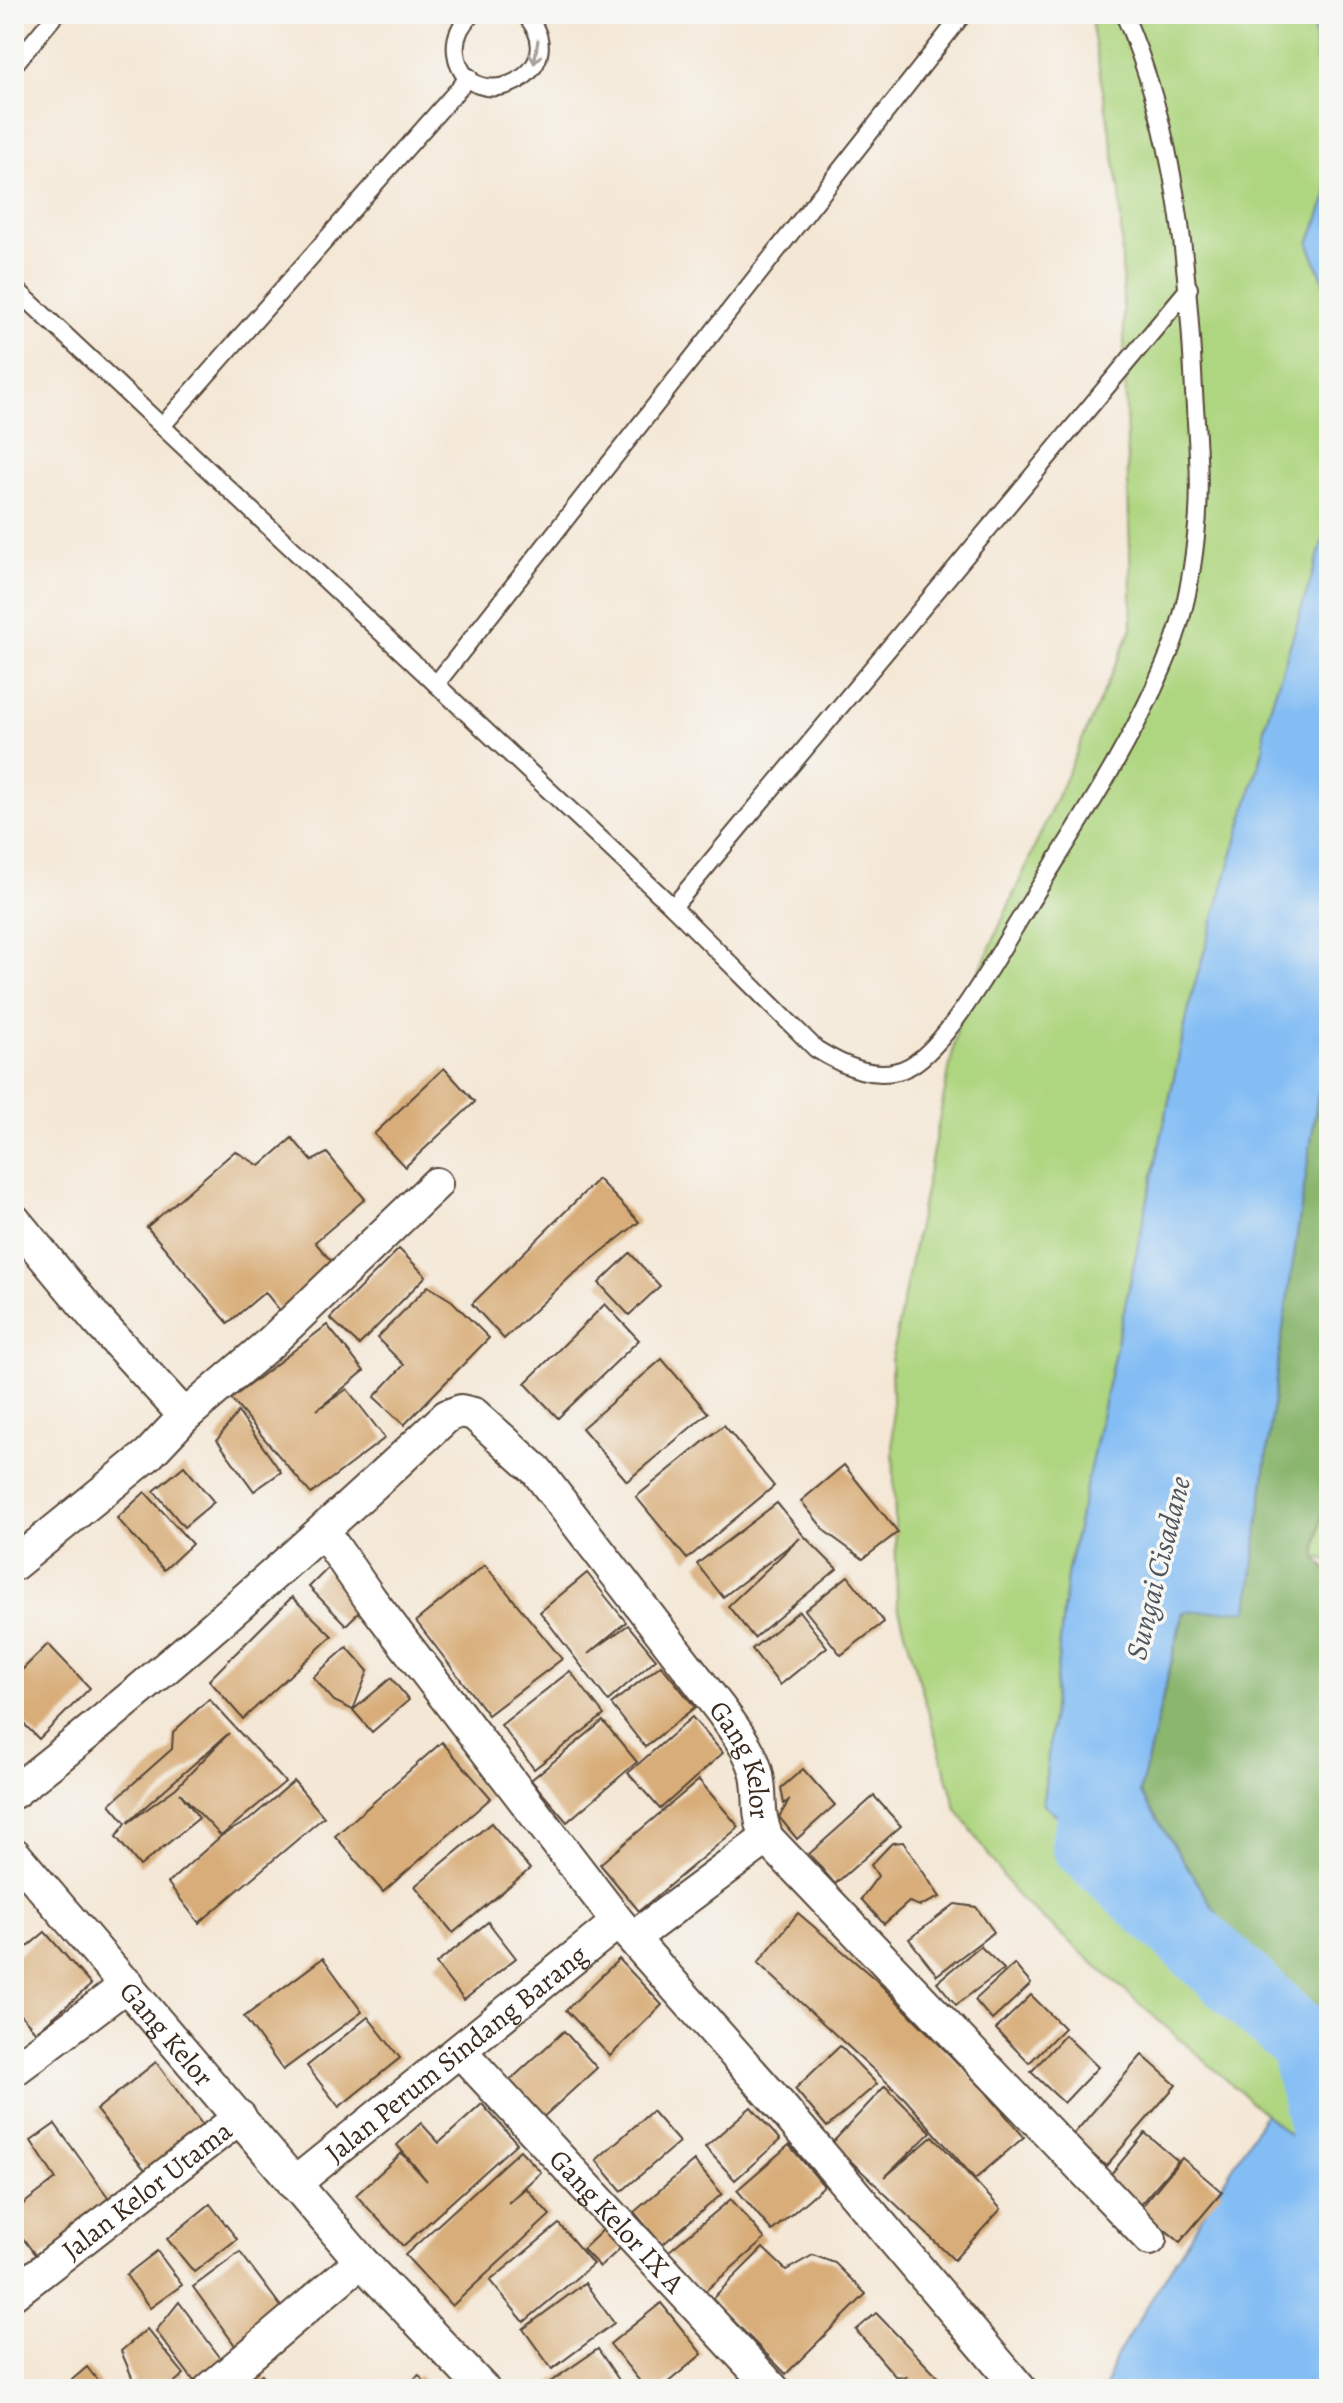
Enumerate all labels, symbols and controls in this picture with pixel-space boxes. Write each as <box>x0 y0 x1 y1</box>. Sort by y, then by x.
one-way arrow <box>528 38 543 64</box>
water label: Sungai Cisadane <box>1116 1472 1200 1664</box>
street label: Gang Kelor <box>700 1693 779 1822</box>
street label: Jalan Perum Sindang Barang <box>317 1936 596 2172</box>
street label: Gang Kelor <box>111 1973 222 2095</box>
street label: Jalan Kelor Utama <box>54 2112 240 2269</box>
street label: Gang Kelor IX A <box>540 2141 693 2302</box>

